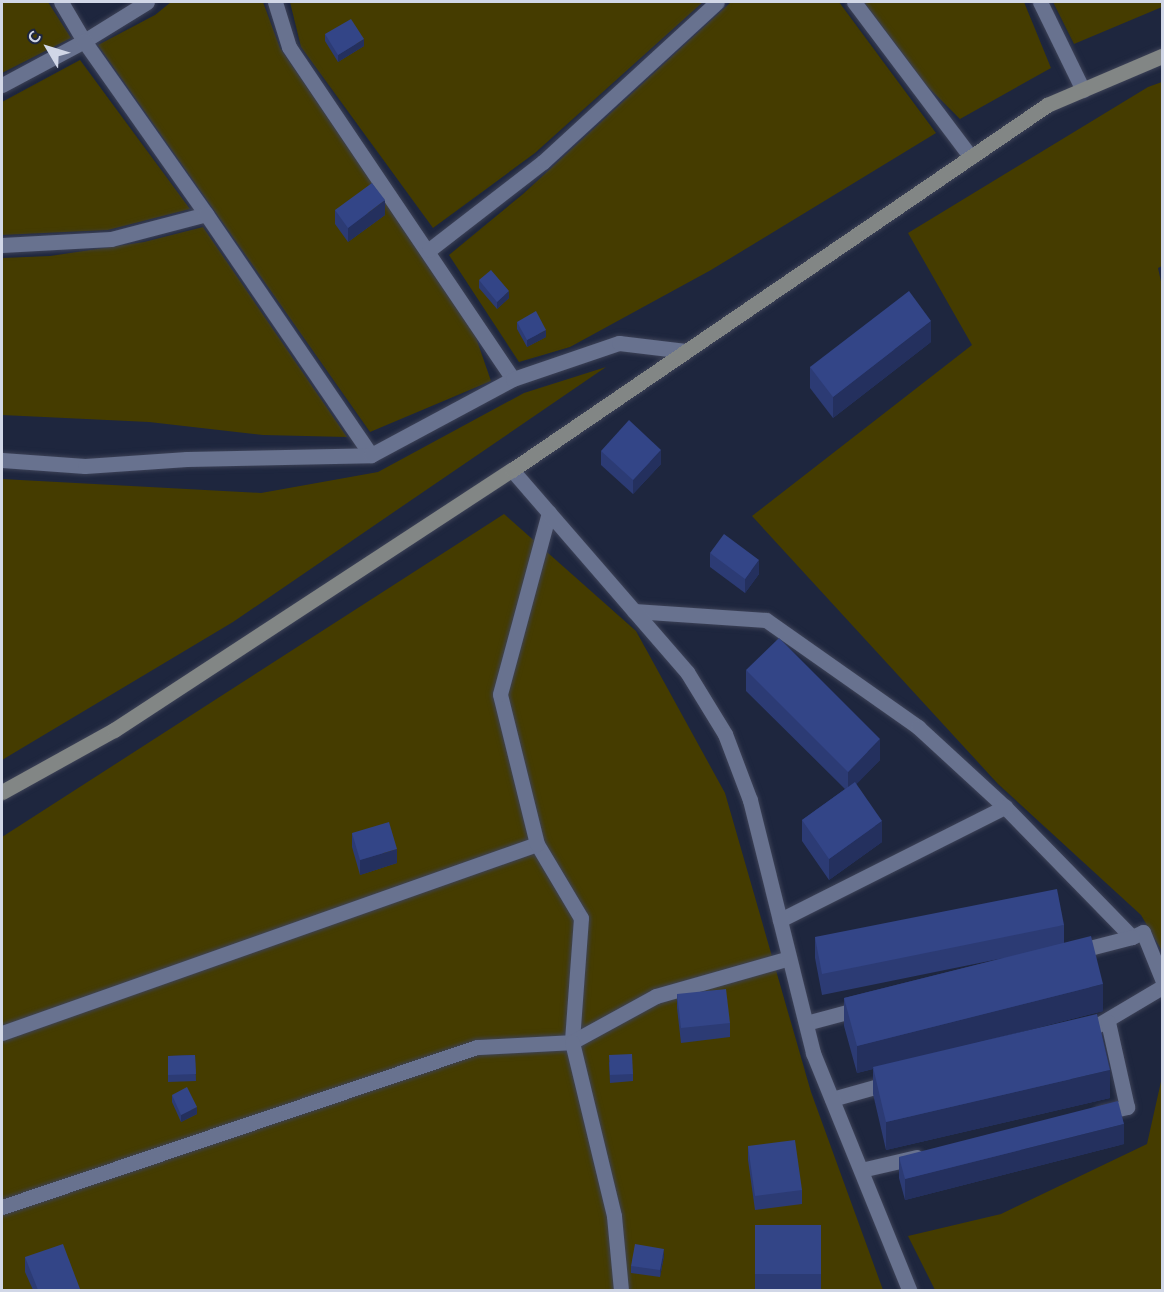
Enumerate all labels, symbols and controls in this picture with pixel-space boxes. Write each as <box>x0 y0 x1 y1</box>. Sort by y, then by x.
north arrow <box>18 18 78 78</box>
text: С <box>23 26 45 47</box>

